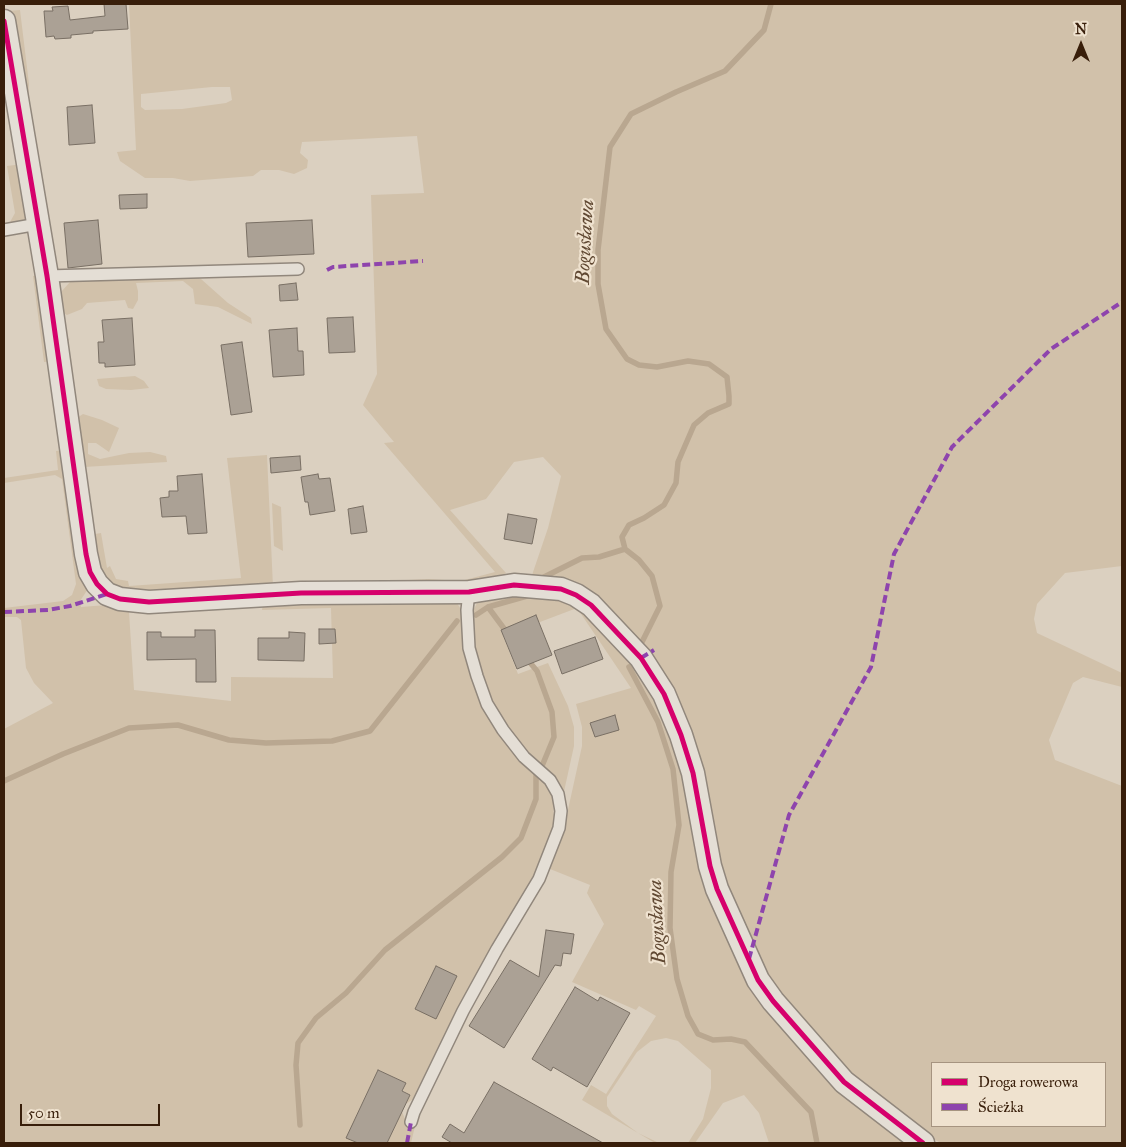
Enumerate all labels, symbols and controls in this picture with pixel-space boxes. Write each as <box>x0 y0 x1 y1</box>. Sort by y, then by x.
north arrow <box>1056 20 1106 70</box>
text: N <box>1075 21 1087 38</box>
water label: Bogusława <box>572 199 600 285</box>
water label: Bogusława <box>644 879 672 965</box>
legend <box>931 1062 1106 1127</box>
text: Droga rowerowa <box>978 1073 1078 1091</box>
scale bar <box>22 1094 162 1126</box>
text: Ścieżka <box>978 1098 1024 1116</box>
text: 50 m <box>28 1104 60 1122</box>

